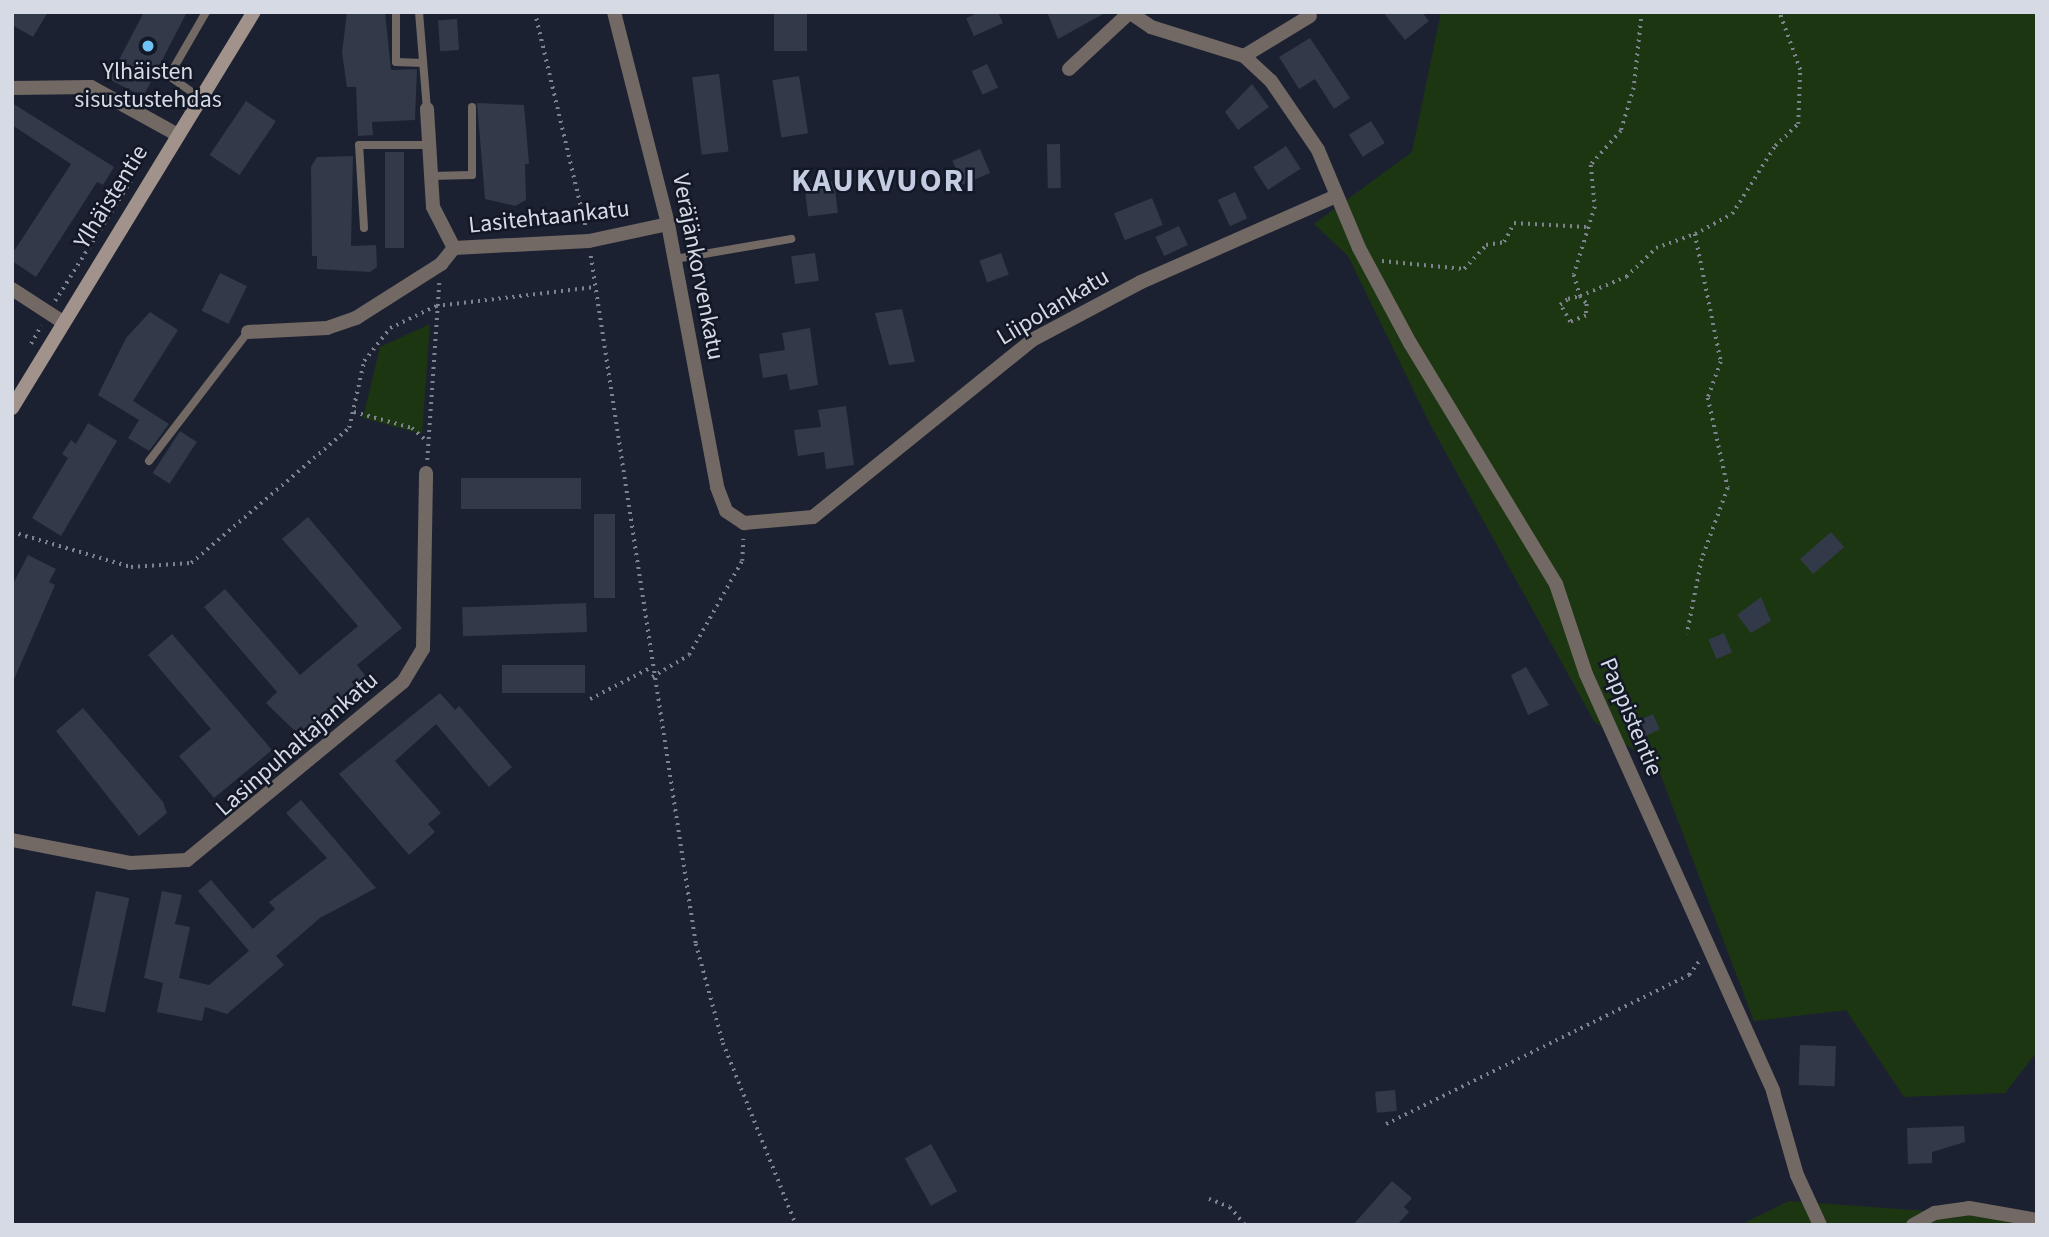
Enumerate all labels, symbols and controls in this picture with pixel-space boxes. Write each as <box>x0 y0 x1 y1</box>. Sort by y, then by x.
marker: Ylhäisten sisustustehdas <box>140 38 156 54</box>
place label: Ylhäisten sisustustehdas <box>74 58 222 114</box>
street label: Ylhäistentie <box>68 140 154 254</box>
district label: KAUKVUORI <box>792 162 976 200</box>
street label: Veräjänkorvenkatu <box>666 171 730 363</box>
street label: Lasitehtaankatu <box>467 194 631 240</box>
street label: Liipolankatu <box>992 262 1114 352</box>
street label: Pappistentie <box>1593 654 1669 780</box>
street label: Lasinpuhaltajankatu <box>210 666 384 822</box>

